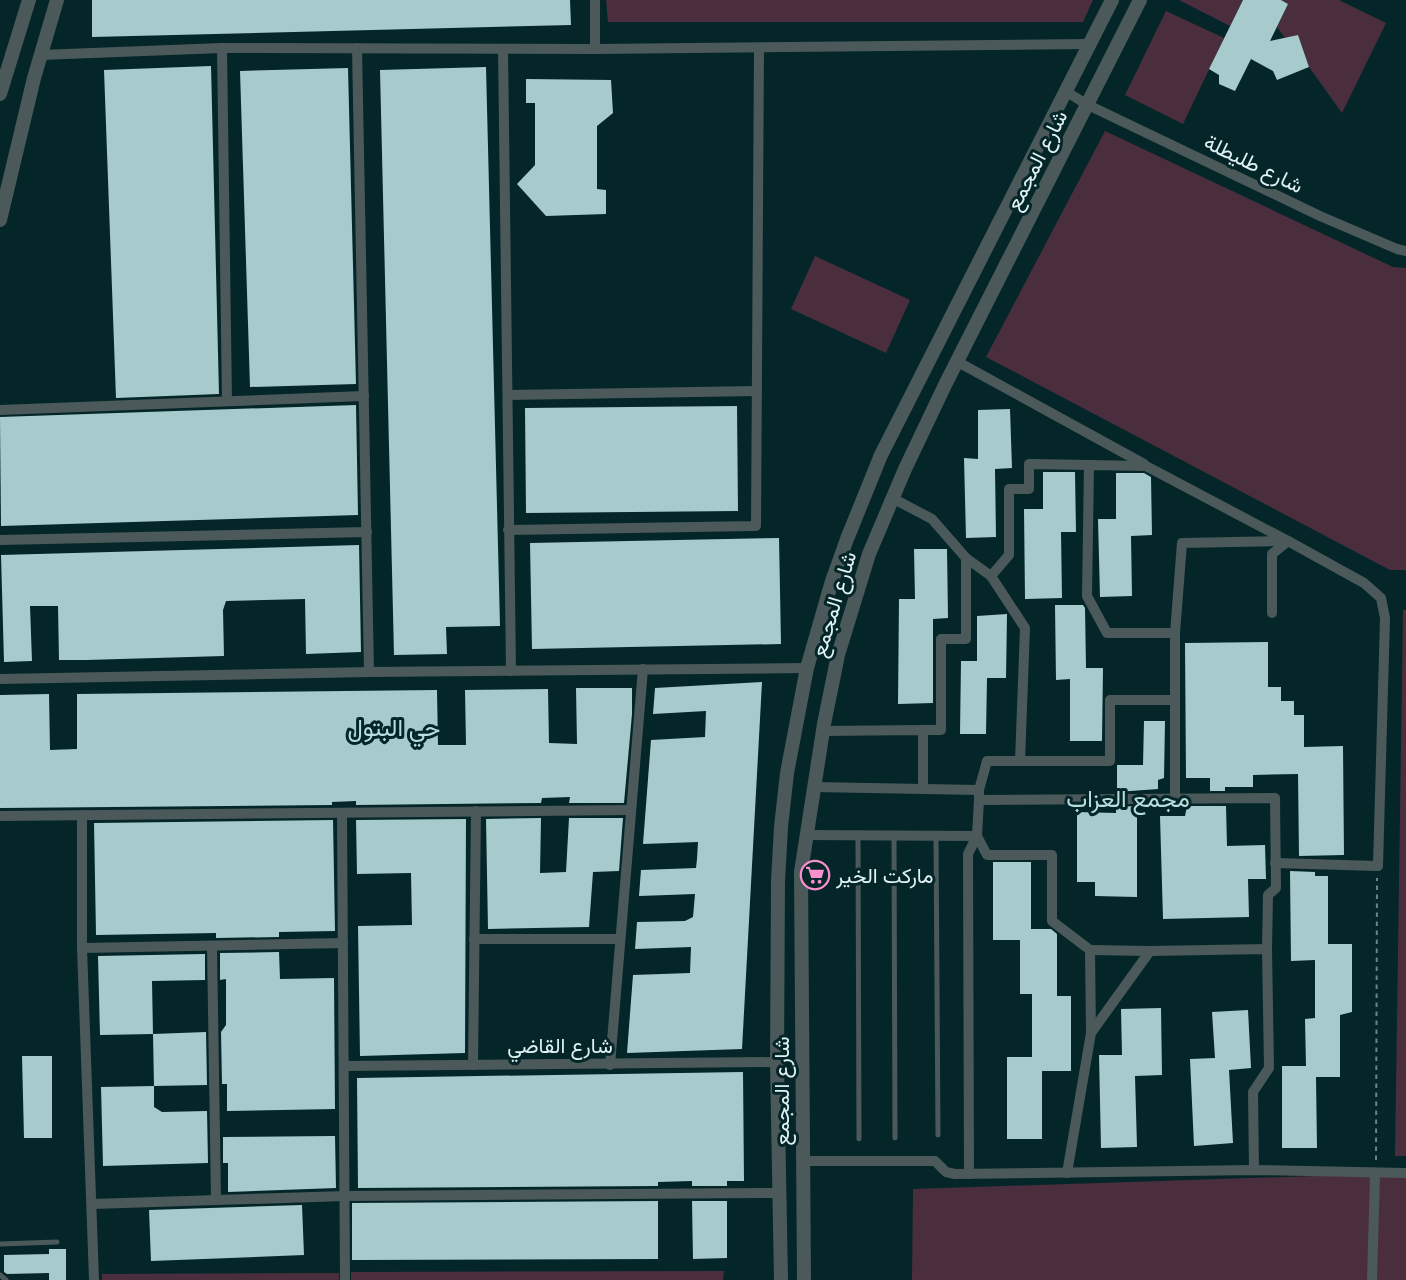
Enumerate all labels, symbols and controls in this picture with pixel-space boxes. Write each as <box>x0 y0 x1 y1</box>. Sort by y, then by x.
street label: شارع المجمع <box>999 105 1074 215</box>
street label: شارع طليطلة <box>1199 127 1308 200</box>
street label: شارع المجمع <box>804 548 863 661</box>
district label: حي البتول <box>348 711 440 747</box>
district label: مجمع العزاب <box>1066 782 1190 816</box>
supermarket icon: ماركت الخير <box>799 859 831 891</box>
place label: ماركت الخير <box>835 861 934 889</box>
street label: شارع القاضي <box>507 1031 613 1063</box>
street label: شارع المجمع <box>767 1036 796 1146</box>

